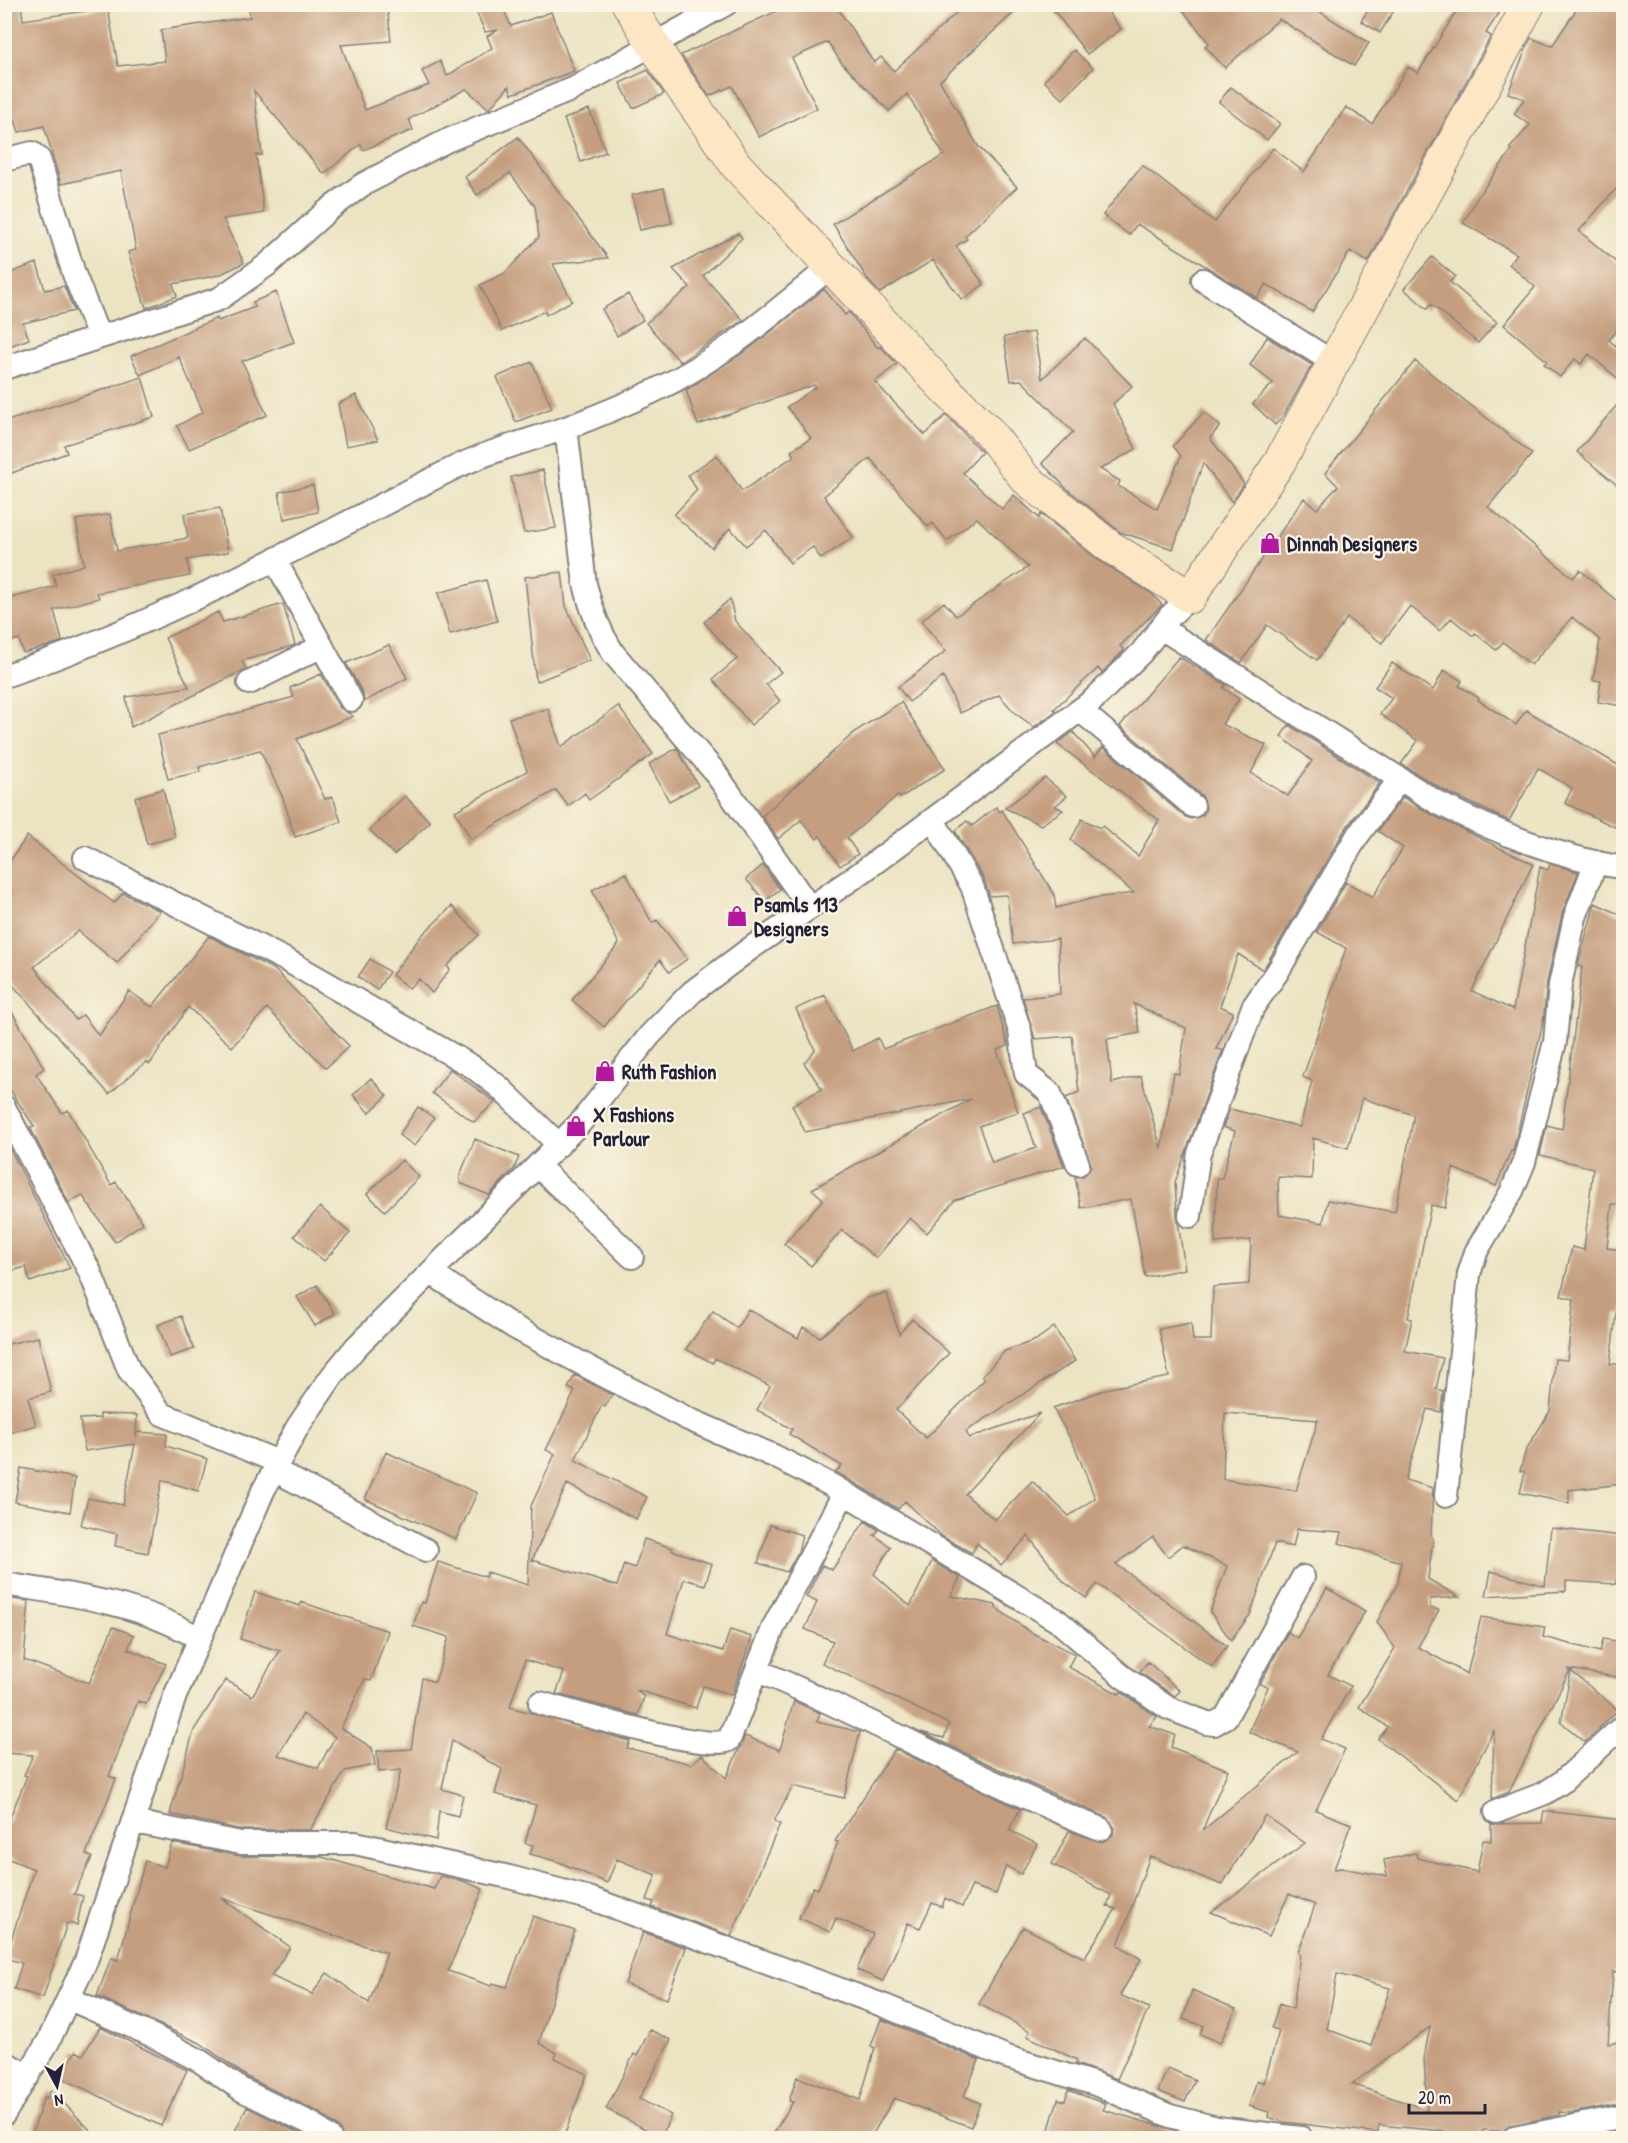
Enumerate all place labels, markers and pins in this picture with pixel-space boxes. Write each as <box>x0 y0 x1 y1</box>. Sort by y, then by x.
place label: Dinnah Designers <box>1287 529 1417 559</box>
shop icon: Dinnah Designers <box>1258 531 1282 555</box>
place label: Psamls 113 Designers <box>754 890 838 944</box>
shop icon: Psamls 113 Designers <box>725 904 749 928</box>
place label: Ruth Fashion <box>622 1057 716 1086</box>
shop icon: Ruth Fashion <box>593 1059 617 1083</box>
place label: X Fashions Parlour <box>593 1100 674 1153</box>
shop icon: X Fashions Parlour <box>564 1114 588 1138</box>

